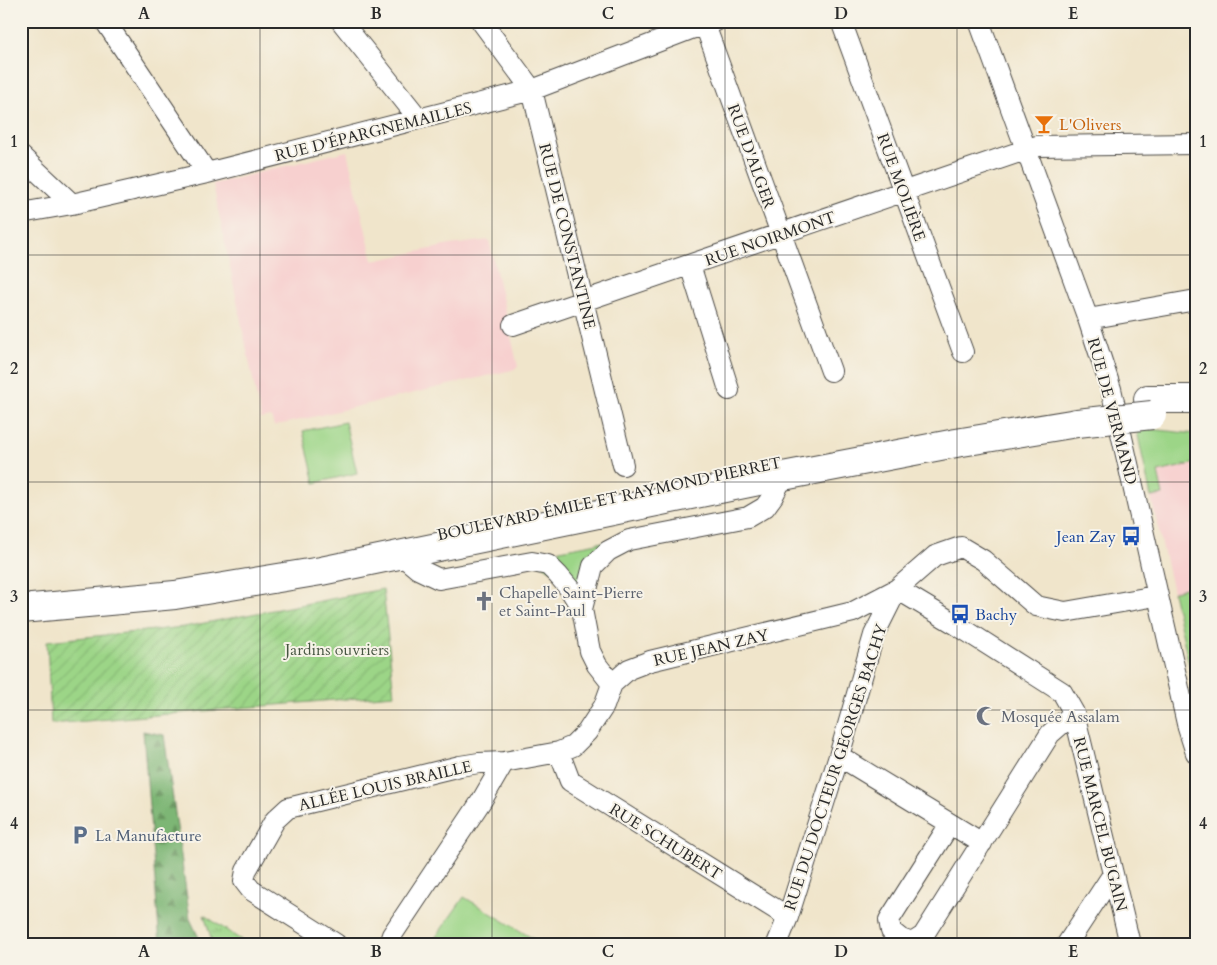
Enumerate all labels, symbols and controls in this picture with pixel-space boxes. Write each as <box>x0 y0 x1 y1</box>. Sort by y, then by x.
text: A <box>138 3 150 25</box>
text: B <box>370 3 382 25</box>
text: C <box>602 3 614 25</box>
text: D <box>834 3 848 25</box>
text: E <box>1068 3 1078 25</box>
street label: RUE D'ÉPARGNEMAILLES <box>273 97 474 167</box>
street label: RUE D'ALGER <box>722 101 780 212</box>
bar icon: L'Olivers <box>1033 113 1055 135</box>
place label: L'Olivers <box>1059 114 1121 136</box>
street label: RUE MOLIÈRE <box>871 130 931 244</box>
text: 1 <box>10 131 18 153</box>
text: 1 <box>1199 131 1207 153</box>
street label: RUE DE CONSTANTINE <box>533 141 601 332</box>
street label: RUE NOIRMONT <box>702 206 839 272</box>
street label: RUE DE VERMAND <box>1082 335 1142 487</box>
text: 2 <box>10 358 18 380</box>
text: 2 <box>1199 358 1207 380</box>
street label: BOULEVARD ÉMILE ET RAYMOND PIERRET <box>435 452 784 546</box>
bus stop icon: Jean Zay <box>1120 525 1142 547</box>
place label: Jean Zay <box>1054 526 1117 548</box>
place label: Chapelle Saint-Pierre et Saint-Paul <box>499 582 643 622</box>
text: 3 <box>10 586 18 608</box>
text: 3 <box>1199 586 1207 608</box>
church icon: Chapelle Saint-Pierre et Saint-Paul <box>473 590 495 612</box>
bus stop icon: Bachy <box>949 603 971 625</box>
place label: Bachy <box>975 604 1018 626</box>
street label: RUE DU DOCTEUR GEORGES BACHY <box>779 621 893 913</box>
street label: RUE JEAN ZAY <box>651 624 771 672</box>
park label: Jardins ouvriers <box>283 639 389 661</box>
mosque icon: Mosquée Assalam <box>975 705 997 727</box>
place label: Mosquée Assalam <box>1001 706 1120 728</box>
street label: RUE MARCEL BUGAIN <box>1068 735 1132 914</box>
street label: ALLÉE LOUIS BRAILLE <box>296 755 474 817</box>
street label: RUE SCHUBERT <box>605 798 726 885</box>
text: 4 <box>10 813 18 835</box>
text: 4 <box>1199 813 1207 835</box>
parking icon: La Manufacture <box>69 824 91 846</box>
place label: La Manufacture <box>95 825 202 847</box>
text: A <box>138 941 150 963</box>
text: B <box>370 941 382 963</box>
text: C <box>602 941 614 963</box>
text: D <box>834 941 848 963</box>
text: E <box>1068 941 1078 963</box>

